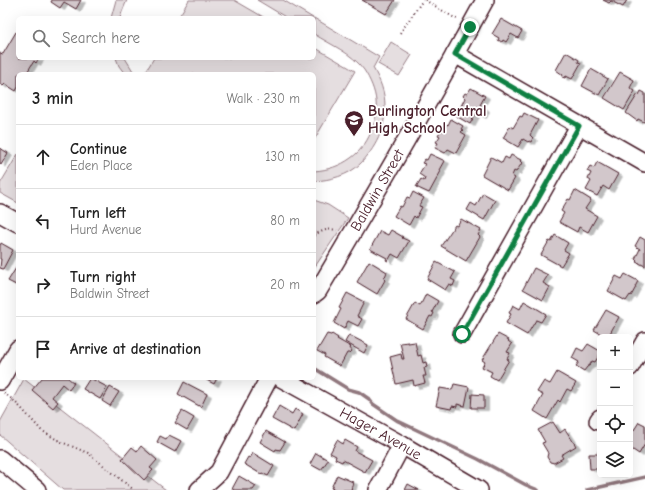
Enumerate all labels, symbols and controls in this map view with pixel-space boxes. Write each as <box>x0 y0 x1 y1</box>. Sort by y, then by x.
search box <box>16 16 316 60</box>
route end <box>461 18 479 36</box>
icon: search <box>30 27 52 49</box>
text: Search here <box>62 29 140 47</box>
text: 3 min <box>32 89 73 108</box>
text: Walk · 230 m <box>226 91 300 106</box>
place label: Burlington Central High School <box>368 102 487 137</box>
school or university icon: Burlington Central High School <box>343 109 365 137</box>
text: Continue <box>70 140 127 158</box>
street label: Baldwin Street <box>346 145 408 234</box>
icon: ahead <box>32 146 54 168</box>
text: 130 m <box>265 149 300 164</box>
text: Eden Place <box>70 158 132 173</box>
text: Turn left <box>70 204 126 222</box>
icon: left <box>32 210 54 232</box>
text: 80 m <box>270 213 300 228</box>
text: Hurd Avenue <box>70 222 142 237</box>
text: Turn right <box>70 268 136 286</box>
icon: right <box>32 274 54 296</box>
text: 20 m <box>270 277 300 292</box>
text: Baldwin Street <box>70 286 149 301</box>
route start <box>453 325 471 343</box>
map controls <box>597 334 633 478</box>
button: + <box>597 334 633 370</box>
icon: arrive <box>32 338 54 360</box>
text: Arrive at destination <box>70 340 201 358</box>
button: − <box>597 370 633 406</box>
street label: Hager Avenue <box>337 403 425 464</box>
button: locate <box>597 406 633 442</box>
button: layers <box>597 442 633 478</box>

